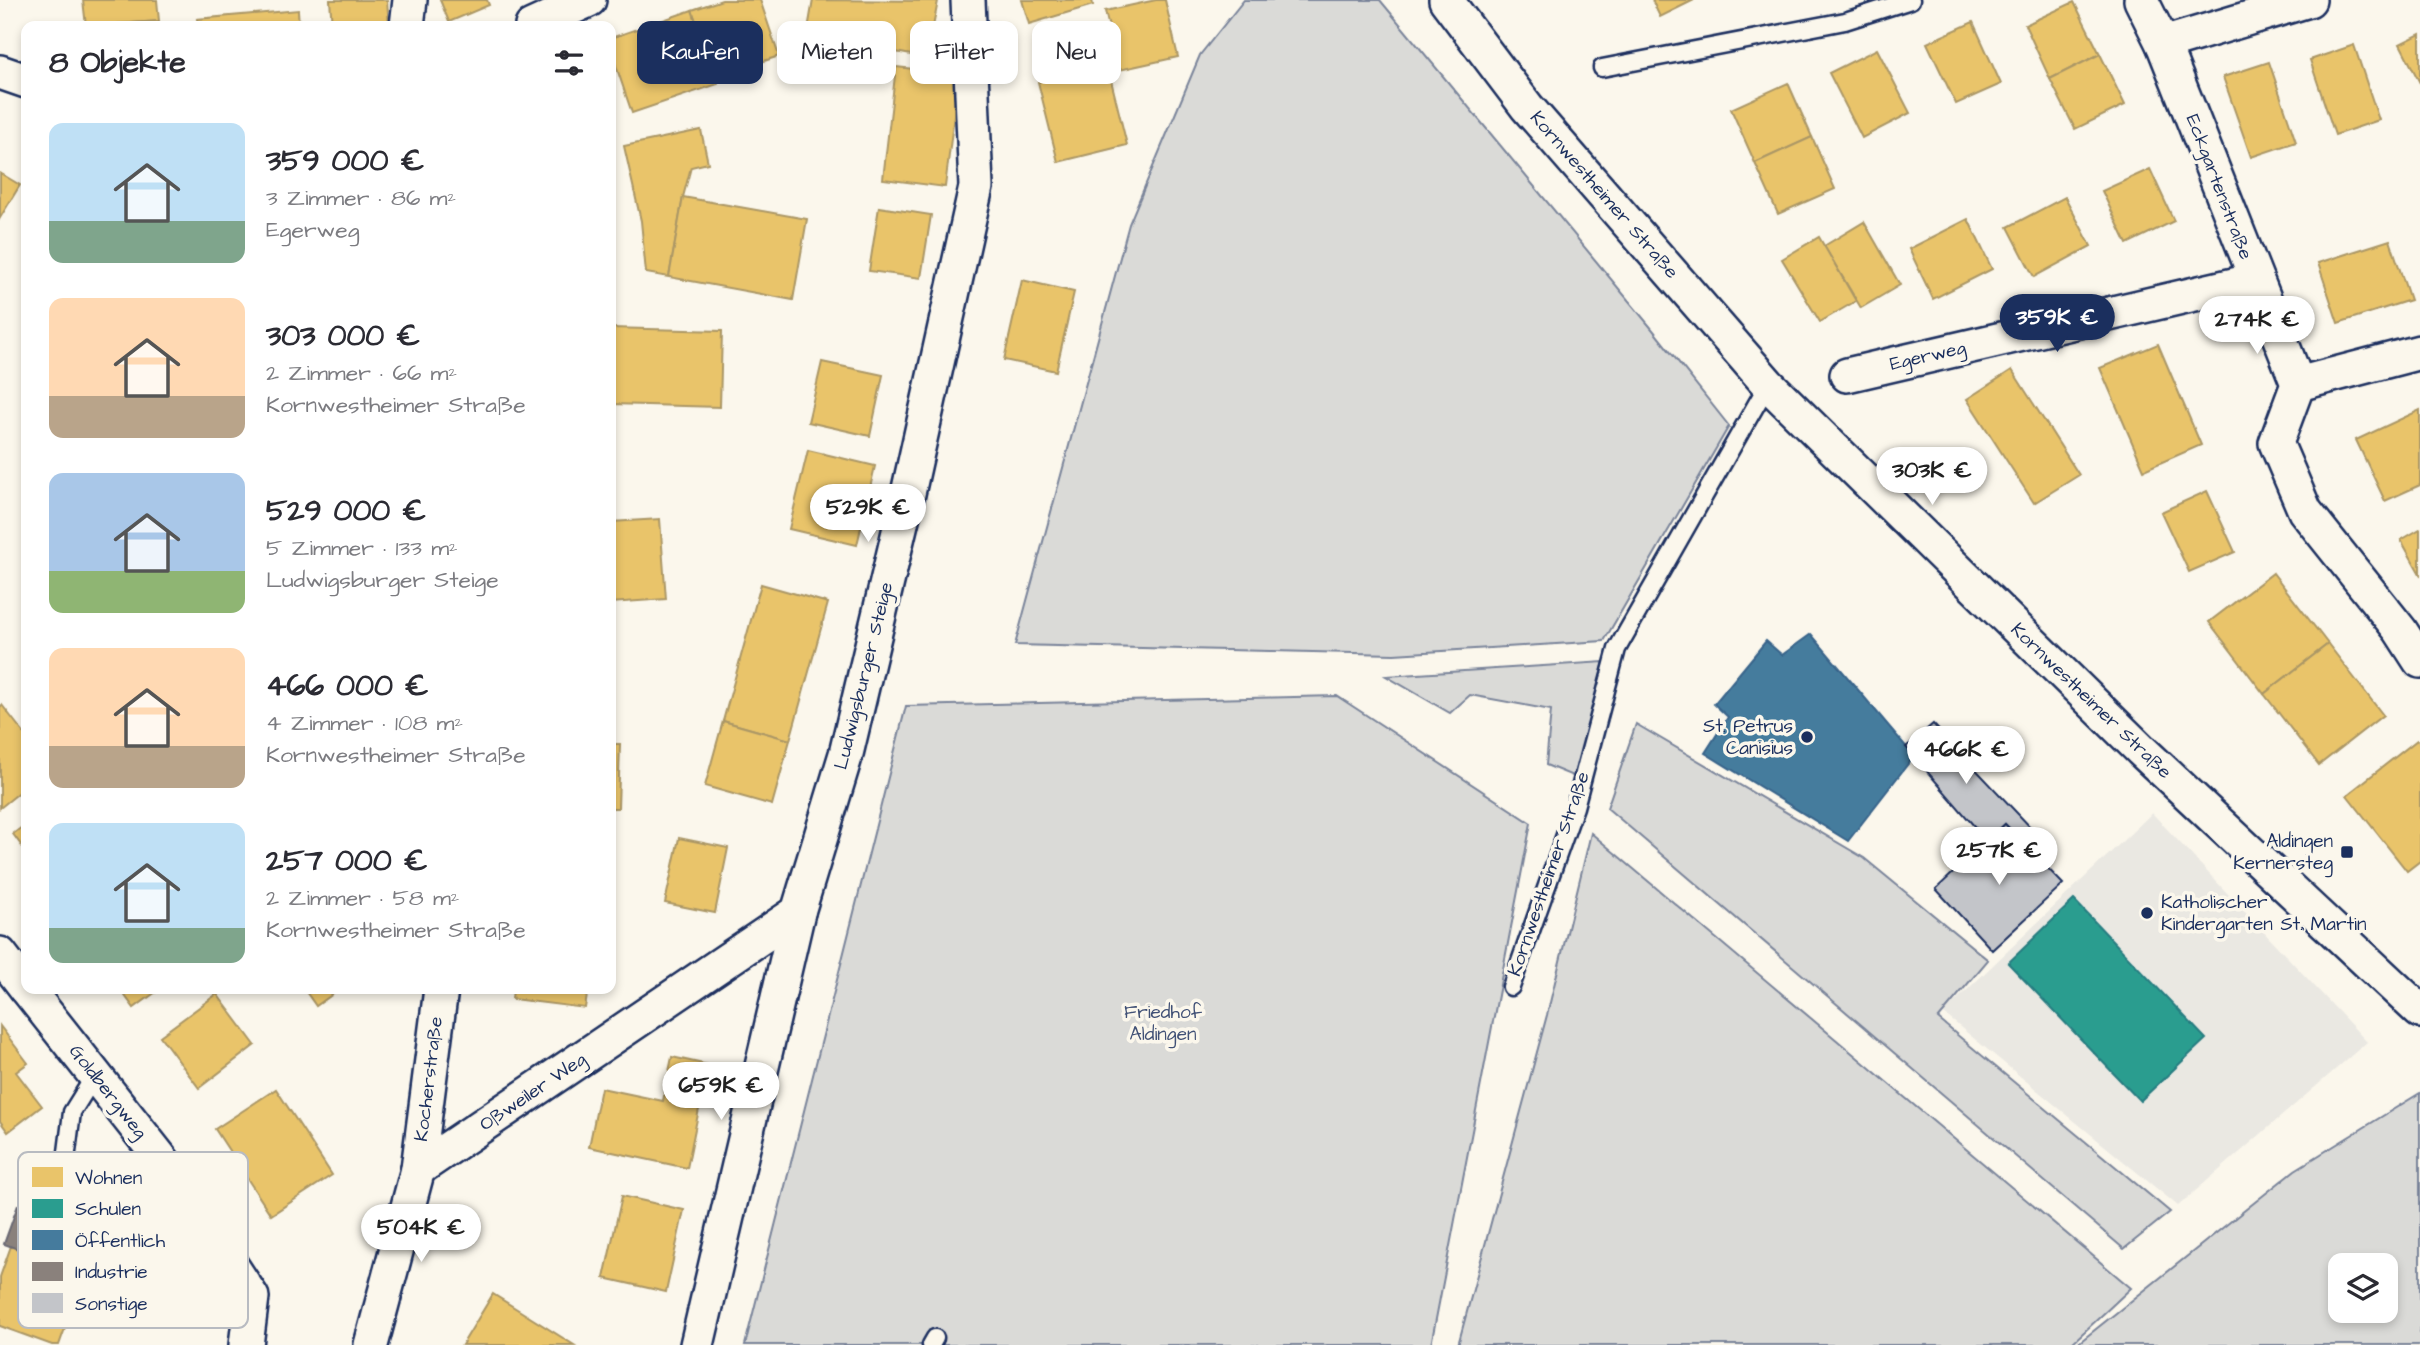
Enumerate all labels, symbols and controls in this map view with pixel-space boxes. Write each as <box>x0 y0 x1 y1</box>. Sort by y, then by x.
chip: Kaufen <box>637 21 763 84</box>
chip: Mieten <box>777 21 896 84</box>
chip: Filter <box>910 21 1018 84</box>
chip: Neu <box>1032 21 1121 84</box>
text: 8 Objekte <box>49 42 186 84</box>
icon: filters <box>550 44 588 82</box>
street label: Kornwestheimer Straße <box>1523 105 1685 285</box>
street label: Eckgartenstraße <box>2178 111 2259 264</box>
text: 359 000 € <box>266 140 424 182</box>
icon: home <box>105 151 189 235</box>
text: 3 Zimmer · 86 m² <box>266 182 456 214</box>
text: Egerweg <box>266 214 360 246</box>
pin: 359K € <box>2000 294 2114 354</box>
pin: 274K € <box>2200 296 2314 356</box>
text: 359K € <box>2016 301 2098 333</box>
text: 274K € <box>2215 303 2299 335</box>
text: 303 000 € <box>266 315 420 357</box>
icon: home <box>105 326 189 410</box>
street label: Egerweg <box>1887 334 1969 379</box>
text: 2 Zimmer · 66 m² <box>266 357 457 389</box>
text: Kornwestheimer Straße <box>266 389 526 421</box>
pin: 303K € <box>1875 448 1989 507</box>
text: 303K € <box>1892 454 1972 486</box>
pin: 529K € <box>811 484 925 544</box>
text: 529 000 € <box>266 490 426 532</box>
text: 529K € <box>826 491 910 523</box>
icon: home <box>105 501 189 585</box>
text: 5 Zimmer · 133 m² <box>266 532 458 564</box>
text: Ludwigsburger Steige <box>266 564 499 596</box>
street label: Ludwigsburger Steige <box>828 579 901 773</box>
street label: Kornwestheimer Straße <box>2004 617 2178 785</box>
text: 466 000 € <box>266 665 429 707</box>
icon: home <box>105 676 189 760</box>
text: 4 Zimmer · 108 m² <box>266 707 463 739</box>
place label: St. Petrus Canisius <box>1703 713 1793 762</box>
pin: 466K € <box>1909 726 2023 786</box>
marker: St. Petrus Canisius <box>1799 729 1815 745</box>
text: 466K € <box>1923 733 2009 765</box>
text: Kornwestheimer Straße <box>266 739 526 771</box>
street label: Kornwestheimer Straße <box>1501 768 1597 980</box>
pin: 257K € <box>1942 828 2056 887</box>
place label: Aldingen Kernersteg <box>2233 828 2333 878</box>
text: 257K € <box>1956 834 2042 866</box>
text: 257 000 € <box>266 840 428 882</box>
marker: Aldingen Kernersteg <box>2339 844 2355 860</box>
icon: home <box>105 851 189 935</box>
text: 2 Zimmer · 58 m² <box>266 882 459 914</box>
place label: Katholischer Kindergarten St. Martin <box>2161 889 2367 939</box>
marker: Katholischer Kindergarten St. Martin <box>2139 905 2155 921</box>
text: Kornwestheimer Straße <box>266 914 526 946</box>
park label: Friedhof Aldingen <box>1124 999 1203 1049</box>
street label: Kocherstraße <box>408 1015 450 1143</box>
street label: Goldbergweg <box>62 1039 154 1146</box>
street label: Oßweiler Weg <box>474 1046 593 1139</box>
pin: 659K € <box>664 1062 778 1122</box>
text: 659K € <box>678 1069 764 1101</box>
legend <box>18 1152 248 1328</box>
text: Wohnen <box>75 1165 142 1192</box>
text: Schulen <box>75 1196 141 1223</box>
pin: 504K € <box>364 1204 478 1264</box>
text: 504K € <box>377 1211 465 1243</box>
text: Öffentlich <box>75 1228 166 1255</box>
map controls <box>2328 1253 2398 1323</box>
button: layers <box>2328 1253 2398 1323</box>
text: Industrie <box>75 1259 148 1286</box>
text: Sonstige <box>75 1291 148 1319</box>

